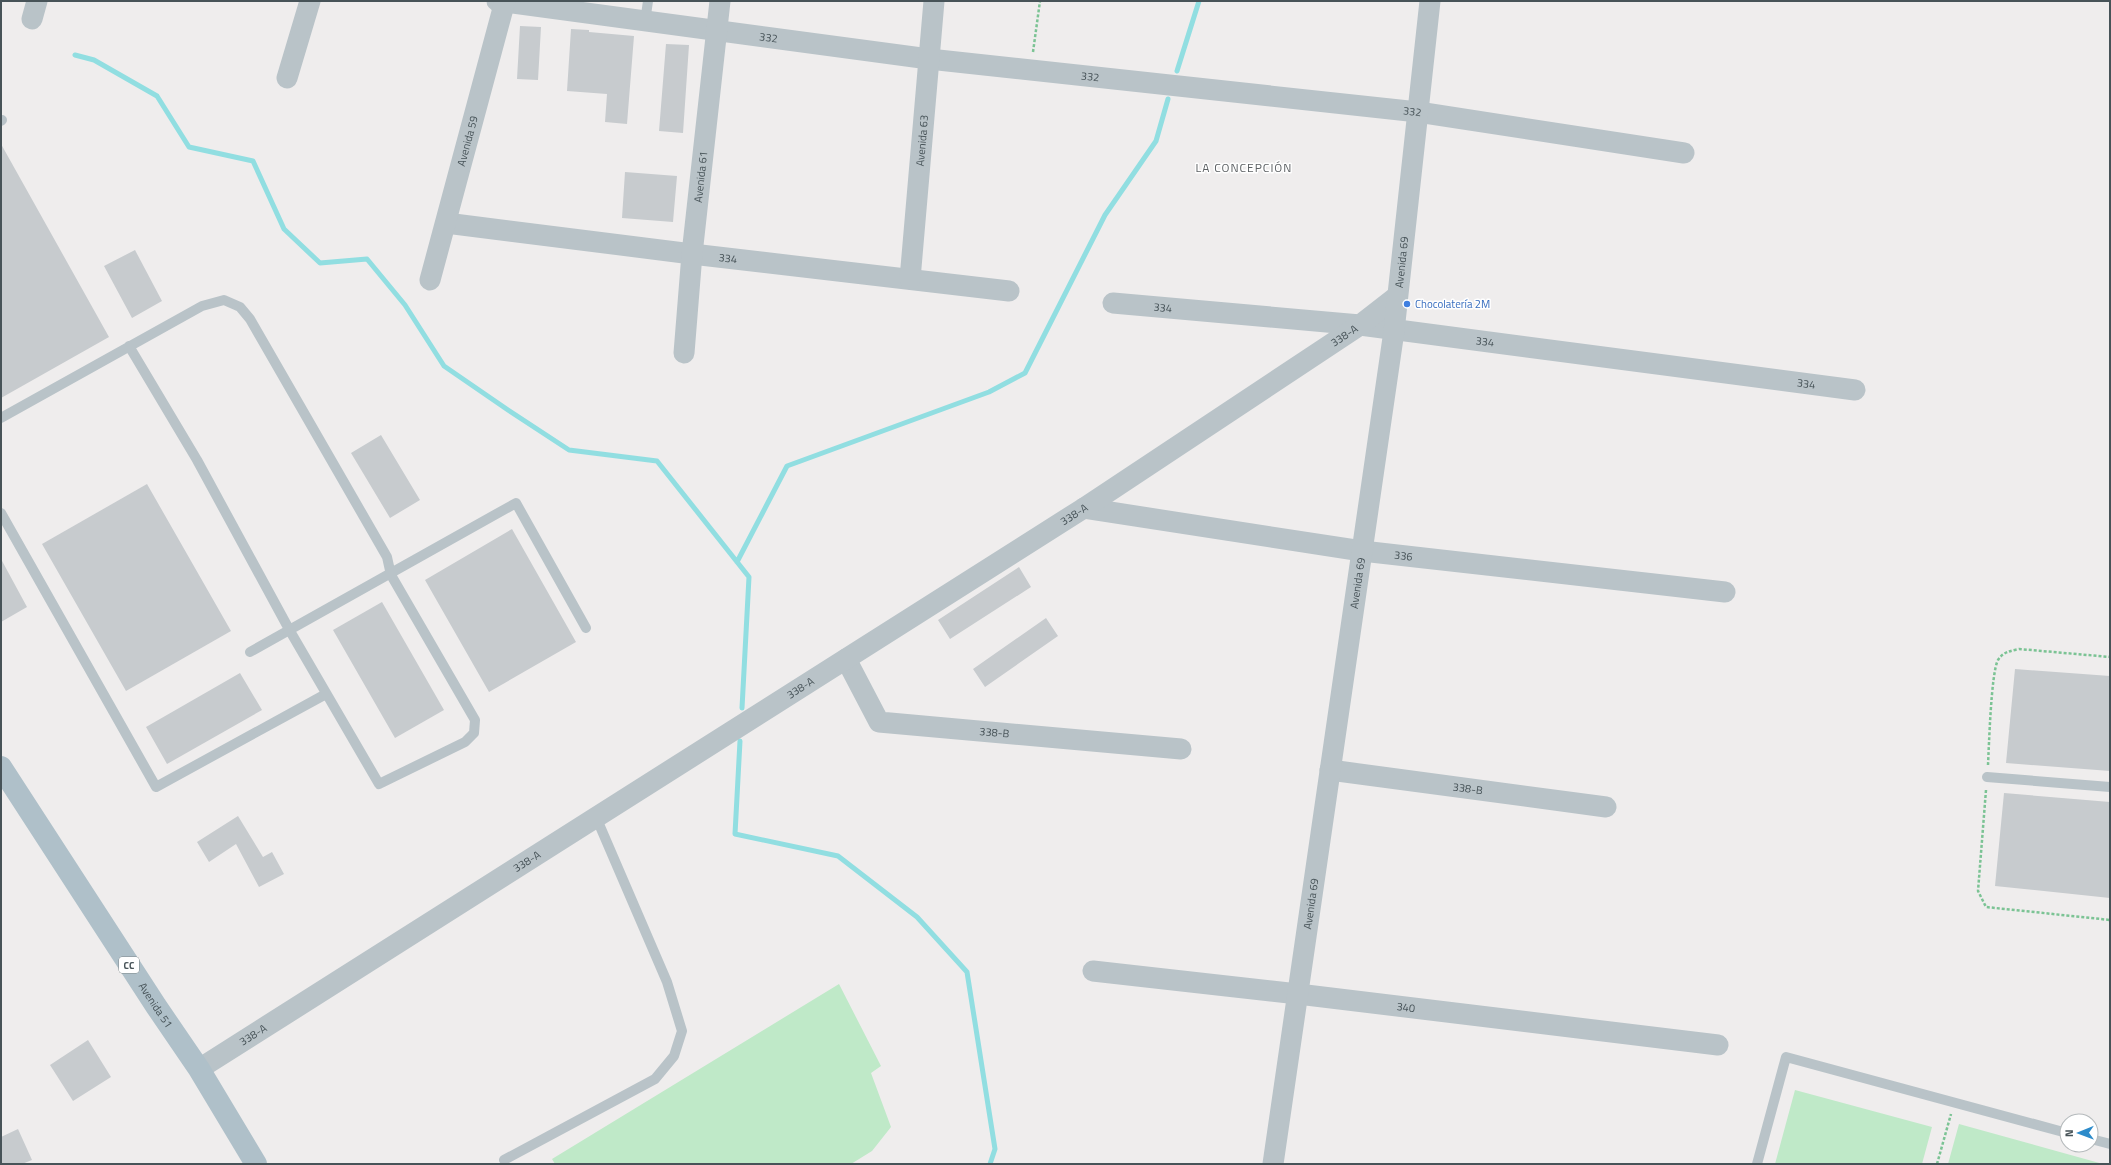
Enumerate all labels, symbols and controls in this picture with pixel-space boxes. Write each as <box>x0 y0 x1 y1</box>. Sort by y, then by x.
street label: 332 <box>758 28 779 47</box>
street label: 332 <box>1080 68 1100 85</box>
street label: 332 <box>1402 102 1423 120</box>
street label: Avenida 59 <box>453 114 482 168</box>
street label: Avenida 63 <box>912 114 932 167</box>
street label: Avenida 61 <box>690 150 711 203</box>
district label: LA CONCEPCIÓN <box>1196 158 1292 177</box>
street label: Avenida 69 <box>1391 236 1412 289</box>
street label: 334 <box>718 249 738 267</box>
place label: Chocolatería 2M <box>1415 296 1490 312</box>
street label: 334 <box>1153 299 1173 316</box>
marker: Chocolatería 2M <box>1402 299 1412 309</box>
street label: 338-A <box>1327 320 1361 350</box>
street label: 334 <box>1475 332 1495 351</box>
street label: 334 <box>1796 374 1816 393</box>
street label: 338-A <box>1057 499 1091 529</box>
street label: 336 <box>1393 547 1414 565</box>
street label: Avenida 69 <box>1346 556 1369 610</box>
street label: 338-A <box>783 673 818 703</box>
street label: 338-B <box>979 723 1010 742</box>
street label: 338-B <box>1452 779 1484 798</box>
street label: 338-A <box>510 846 544 876</box>
street label: Avenida 69 <box>1299 877 1322 930</box>
road number: CC <box>119 957 139 973</box>
street label: Avenida 51 <box>135 979 177 1031</box>
street label: 340 <box>1396 998 1416 1016</box>
street label: 338-A <box>236 1020 270 1049</box>
north arrow <box>2059 1113 2099 1153</box>
text: N <box>2061 1129 2077 1137</box>

